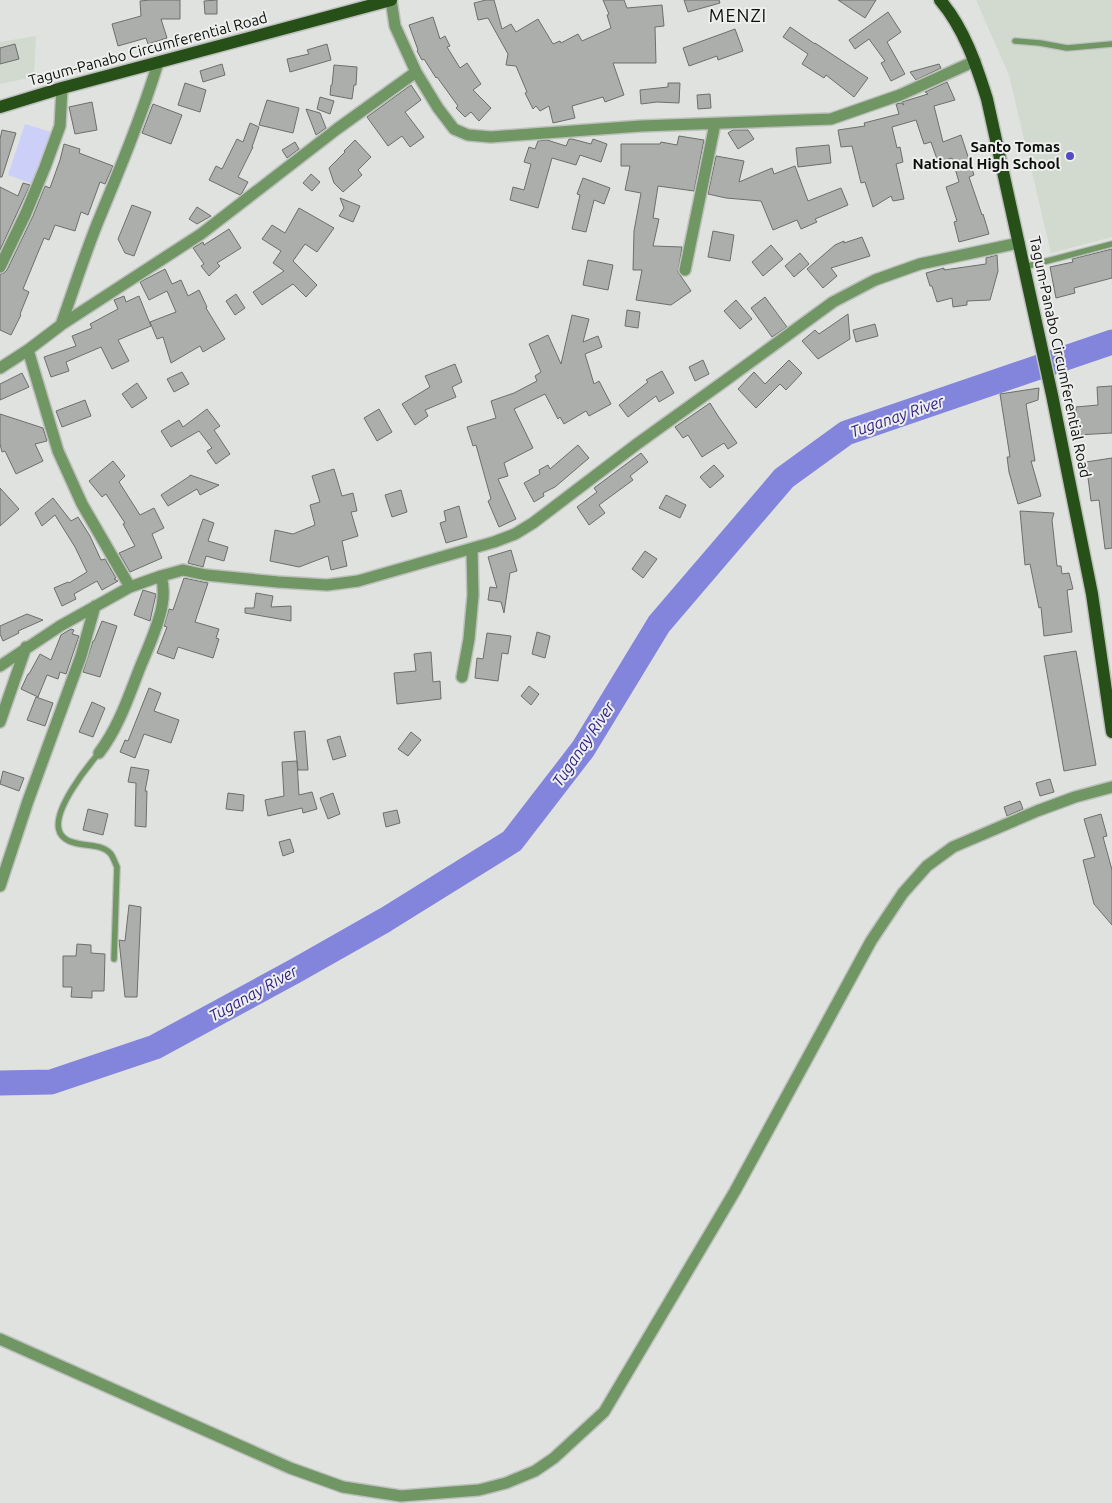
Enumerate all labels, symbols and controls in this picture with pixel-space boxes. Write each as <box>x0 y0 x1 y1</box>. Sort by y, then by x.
district label: MENZI <box>709 5 767 25</box>
street label: Tagum-Panabo Circumferential Road <box>27 8 269 89</box>
place label: Santo Tomas National High School <box>913 138 1060 172</box>
marker: Santo Tomas National High School <box>1064 150 1076 162</box>
street label: Tagum-Panabo Circumferential Road <box>1027 235 1094 479</box>
water label: Tuganay River <box>848 391 947 440</box>
water label: Tuganay River <box>548 698 618 790</box>
water label: Tuganay River <box>206 961 301 1025</box>

